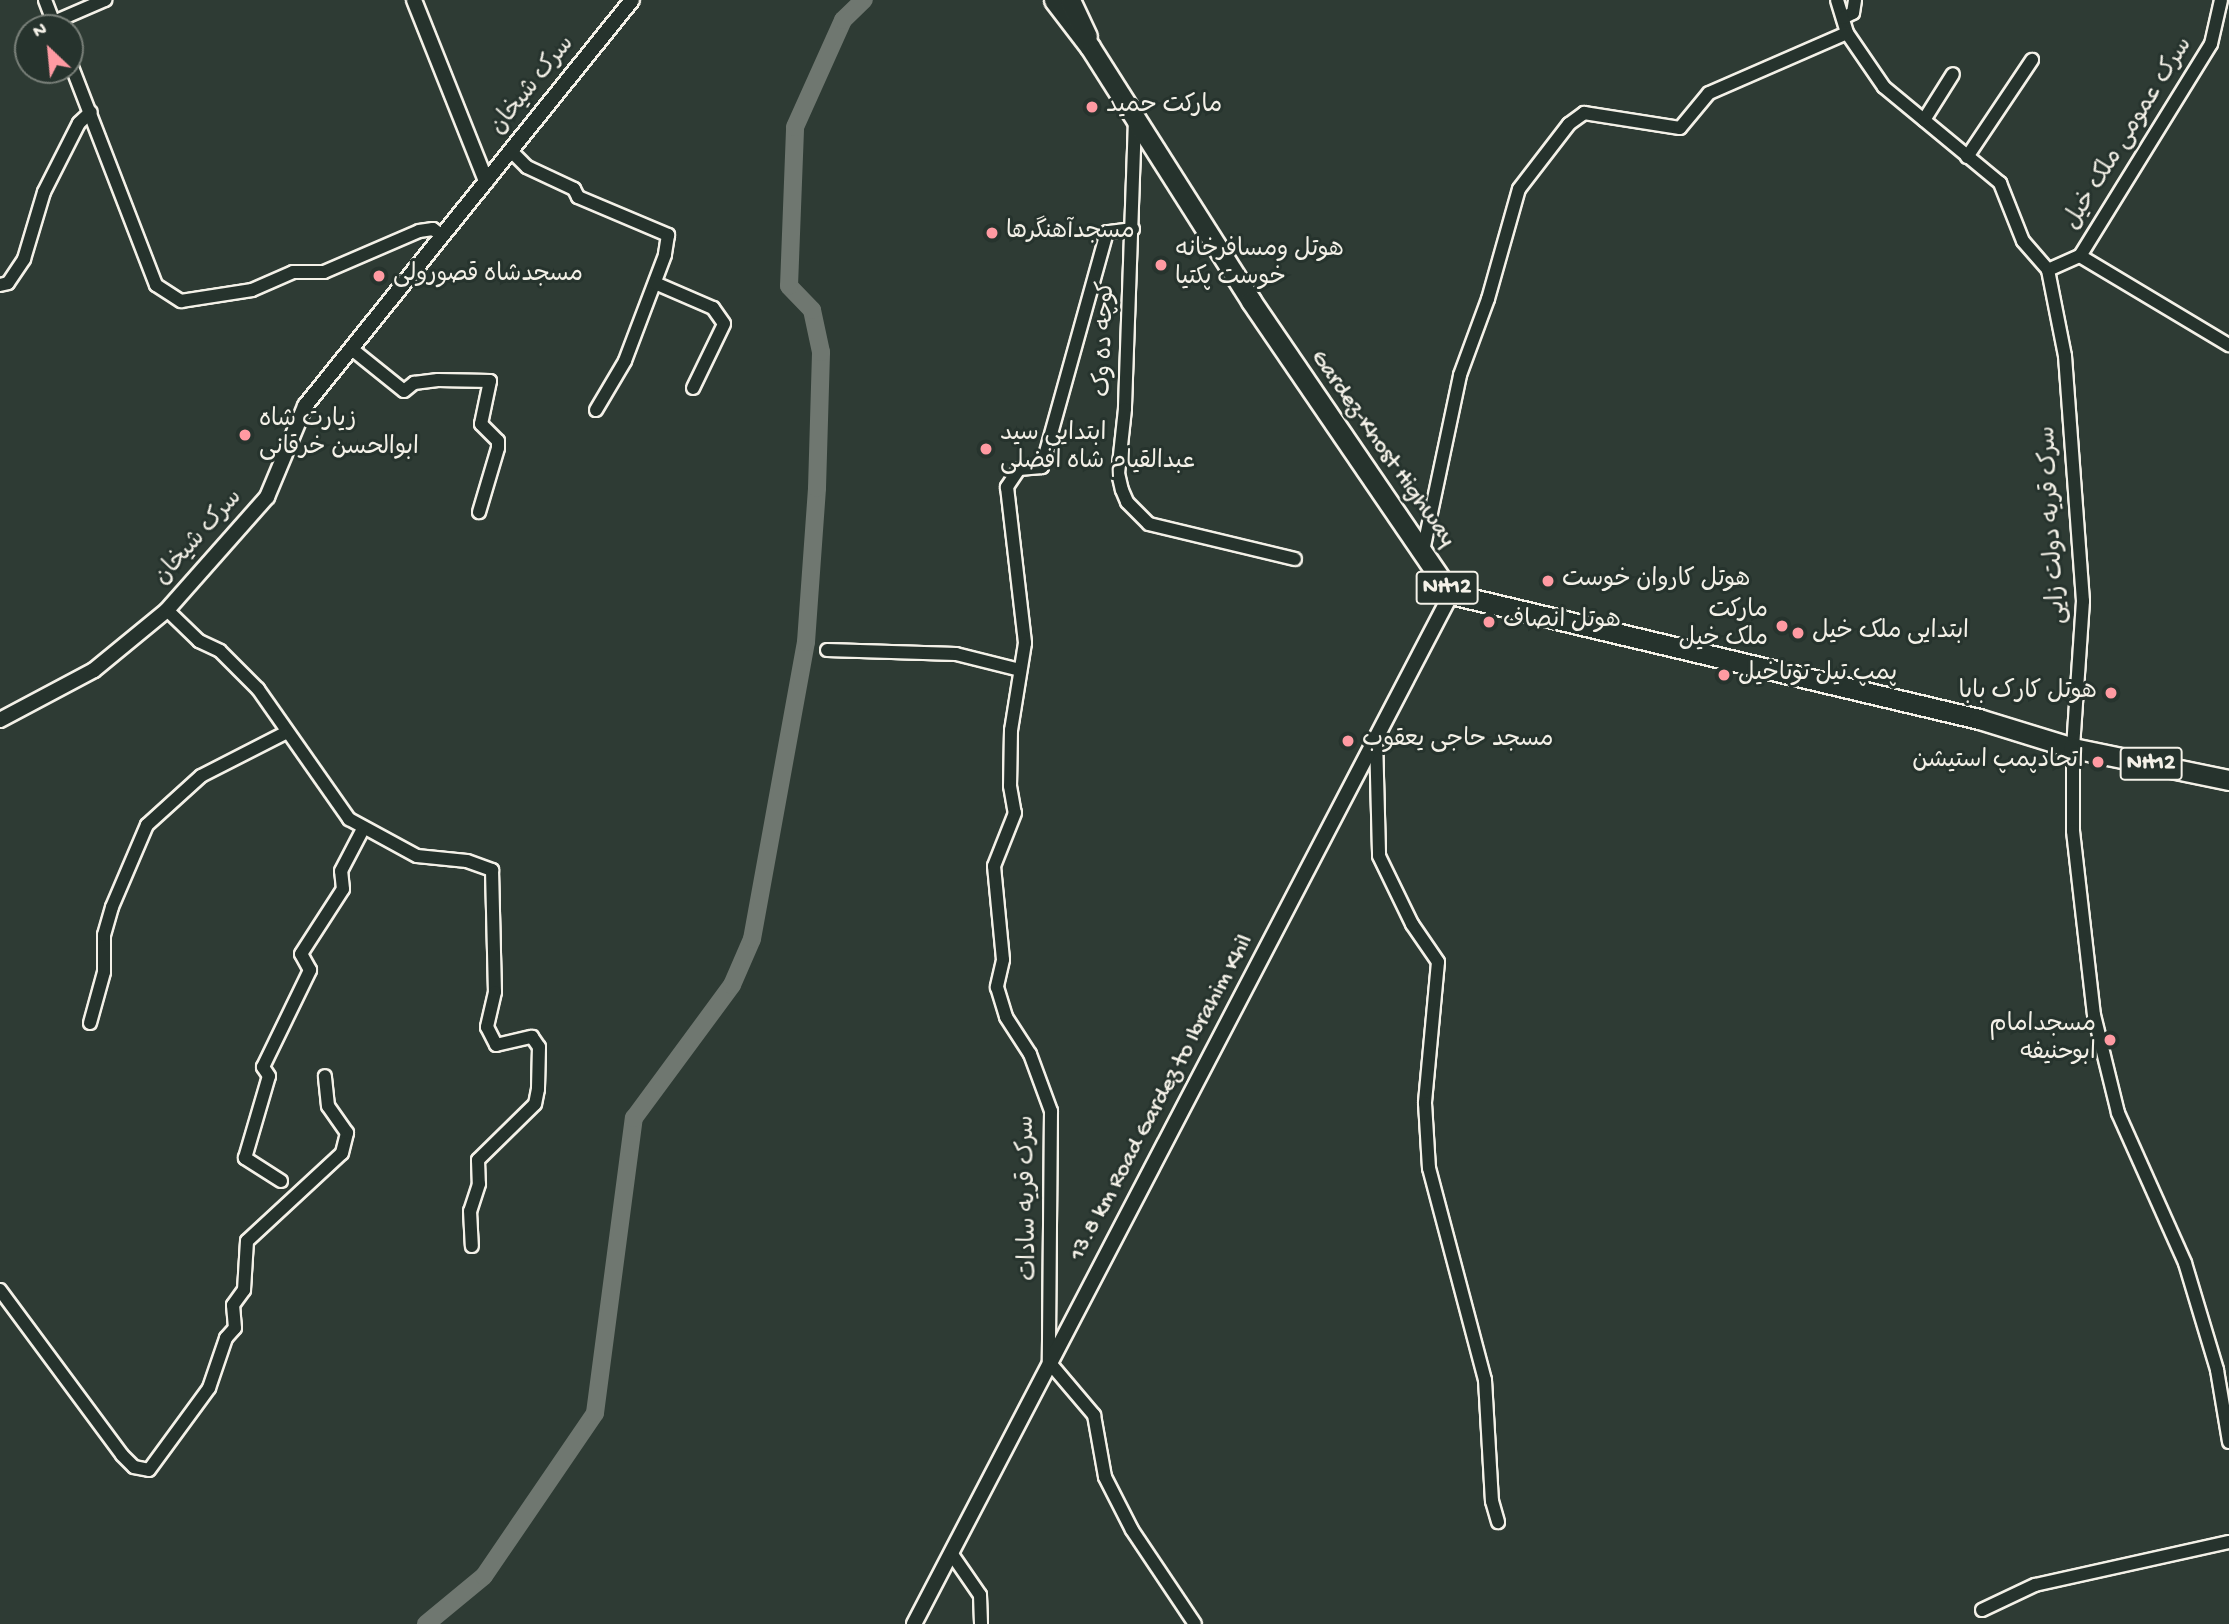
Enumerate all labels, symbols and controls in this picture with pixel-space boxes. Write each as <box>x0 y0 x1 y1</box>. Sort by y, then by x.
north arrow <box>14 14 84 84</box>
text: N <box>30 18 51 45</box>
street label: سرک شیخان <box>485 31 581 141</box>
street label: سرک عمومی ملک خیل <box>2058 33 2200 235</box>
place label: مارکت حمید <box>1106 93 1222 121</box>
marker: مارکت حمید <box>1084 99 1100 115</box>
place label: مسجدآهنگرها <box>1006 219 1135 247</box>
marker: مسجدآهنگرها <box>984 225 1000 241</box>
place label: هوتل ومسافرخانه خوست پکتیا <box>1175 237 1344 293</box>
marker: هوتل ومسافرخانه خوست پکتیا <box>1153 257 1169 273</box>
place label: مسجدشاه قصورولی <box>393 262 583 290</box>
marker: مسجدشاه قصورولی <box>371 268 387 284</box>
street label: کوچه ده وک <box>1090 281 1122 397</box>
street label: Gardez-Khost Highway <box>1303 345 1461 553</box>
place label: زیارت شاه ابوالحسن خرقانی <box>259 407 419 463</box>
place label: ابتدایی سید عبدالقیام شاه افضلی <box>1000 421 1195 477</box>
street label: سرک قریه دولت زایی <box>2034 425 2074 625</box>
marker: زیارت شاه ابوالحسن خرقانی <box>237 427 253 443</box>
marker: ابتدایی سید عبدالقیام شاه افضلی <box>978 441 994 457</box>
street label: سرک شیخان <box>149 484 249 592</box>
place label: هوتل کاروان خوست <box>1562 567 1751 595</box>
road number: NH12 <box>1416 568 1478 608</box>
marker: هوتل کاروان خوست <box>1540 573 1556 589</box>
place label: مارکت ملک خیل <box>1679 598 1768 654</box>
place label: هوتل انصاف <box>1503 608 1621 636</box>
marker: هوتل انصاف <box>1481 614 1497 630</box>
marker: مارکت ملک خیل <box>1774 618 1790 634</box>
place label: ابتدایی ملک خیل <box>1812 619 1969 647</box>
marker: ابتدایی ملک خیل <box>1790 625 1806 641</box>
place label: پمپ تیل توتاخیل <box>1738 661 1897 689</box>
marker: پمپ تیل توتاخیل <box>1716 667 1732 683</box>
place label: هوتل کارک بابا <box>1959 679 2097 707</box>
marker: هوتل کارک بابا <box>2103 685 2119 701</box>
place label: مسجد حاجی یعقوب <box>1362 727 1554 755</box>
marker: مسجد حاجی یعقوب <box>1340 733 1356 749</box>
road number: NH12 <box>2120 744 2182 784</box>
place label: اتحادپمپ استیشن <box>1912 748 2084 776</box>
marker: اتحادپمپ استیشن <box>2090 754 2106 770</box>
street label: 13.8 km Road Gardez to Ibrahim Khil <box>1064 930 1260 1266</box>
place label: مسجدامام ابوحنیفه <box>1989 1012 2096 1068</box>
marker: مسجدامام ابوحنیفه <box>2102 1032 2118 1048</box>
street label: سرک قریه سادات <box>1013 1115 1045 1281</box>

